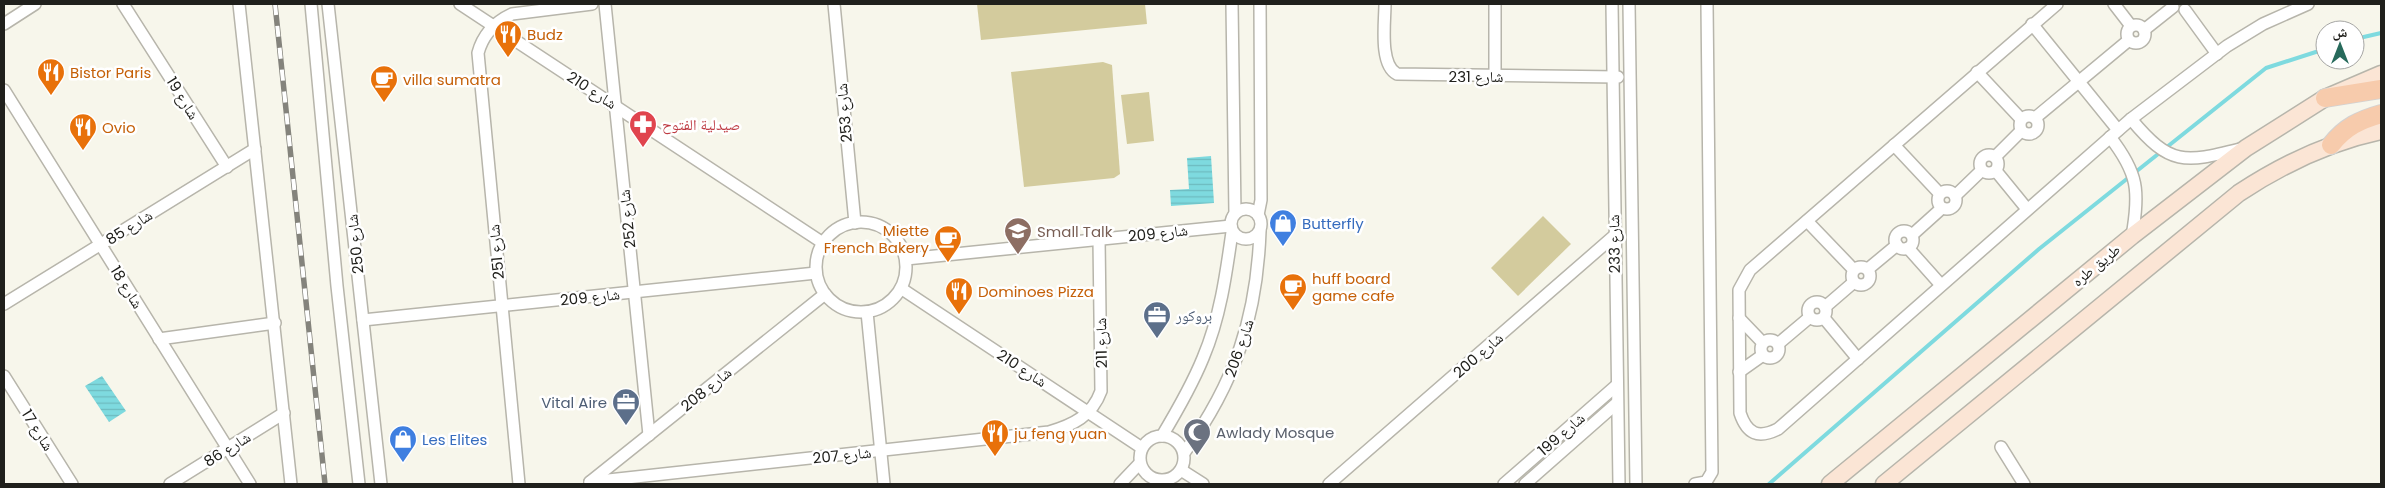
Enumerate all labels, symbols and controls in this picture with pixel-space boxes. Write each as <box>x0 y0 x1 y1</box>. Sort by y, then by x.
restaurant icon: Budz <box>493 19 523 58</box>
north arrow <box>2315 20 2365 70</box>
text: ش <box>2333 22 2348 42</box>
place label: Budz <box>527 24 563 45</box>
restaurant icon: Bistor Paris <box>36 57 66 96</box>
place label: Bistor Paris <box>70 62 151 83</box>
cafe icon: villa sumatra <box>369 64 399 103</box>
street label: شارع 210 <box>563 66 621 114</box>
street label: شارع 231 <box>1449 66 1504 87</box>
place label: villa sumatra <box>403 69 501 90</box>
street label: شارع 19 <box>162 73 204 124</box>
street label: شارع 253 <box>831 82 857 144</box>
pharmacy icon: صيدلية الفتوح <box>628 109 658 148</box>
restaurant icon: Ovio <box>68 112 98 151</box>
place label: صيدلية الفتوح <box>662 114 740 135</box>
place label: Ovio <box>102 117 136 138</box>
street label: شارع 252 <box>613 188 641 250</box>
street label: شارع 85 <box>102 204 156 250</box>
shop icon: Butterfly <box>1268 208 1298 247</box>
street label: شارع 250 <box>341 213 369 275</box>
place label: Butterfly <box>1302 213 1364 234</box>
street label: شارع 233 <box>1603 214 1625 274</box>
school or university icon: Small Talk <box>1003 216 1033 255</box>
street label: شارع 209 <box>1127 219 1189 247</box>
place label: Miette French Bakery <box>824 220 930 258</box>
place label: Small Talk <box>1037 221 1113 242</box>
street label: شارع 251 <box>483 223 509 281</box>
cafe icon: Miette French Bakery <box>933 224 963 263</box>
street label: طريق طره <box>2067 239 2125 291</box>
street label: شارع 18 <box>106 262 148 313</box>
place label: huff board game cafe <box>1312 268 1395 306</box>
cafe icon: huff board game cafe <box>1278 272 1308 311</box>
restaurant icon: Dominoes Pizza <box>944 276 974 315</box>
place label: Dominoes Pizza <box>978 281 1094 302</box>
street label: شارع 209 <box>559 283 621 311</box>
office icon: بروكور <box>1142 300 1172 339</box>
place label: بروكور <box>1175 305 1212 326</box>
street label: شارع 206 <box>1219 316 1259 380</box>
street label: شارع 211 <box>1090 317 1112 369</box>
street label: شارع 200 <box>1448 327 1508 383</box>
street label: شارع 210 <box>993 344 1051 392</box>
street label: شارع 208 <box>676 362 736 416</box>
office icon: Vital Aire <box>611 387 641 426</box>
place label: Vital Aire <box>541 392 607 413</box>
street label: شارع 17 <box>17 405 59 455</box>
street label: شارع 199 <box>1533 408 1589 460</box>
mosque icon: Awlady Mosque <box>1182 417 1212 456</box>
restaurant icon: ju feng yuan <box>980 418 1010 457</box>
place label: Awlady Mosque <box>1216 422 1334 443</box>
place label: ju feng yuan <box>1013 423 1107 444</box>
shop icon: Les Elites <box>388 424 418 463</box>
street label: شارع 86 <box>200 426 255 472</box>
place label: Les Elites <box>422 429 487 450</box>
street label: شارع 207 <box>812 441 872 469</box>

